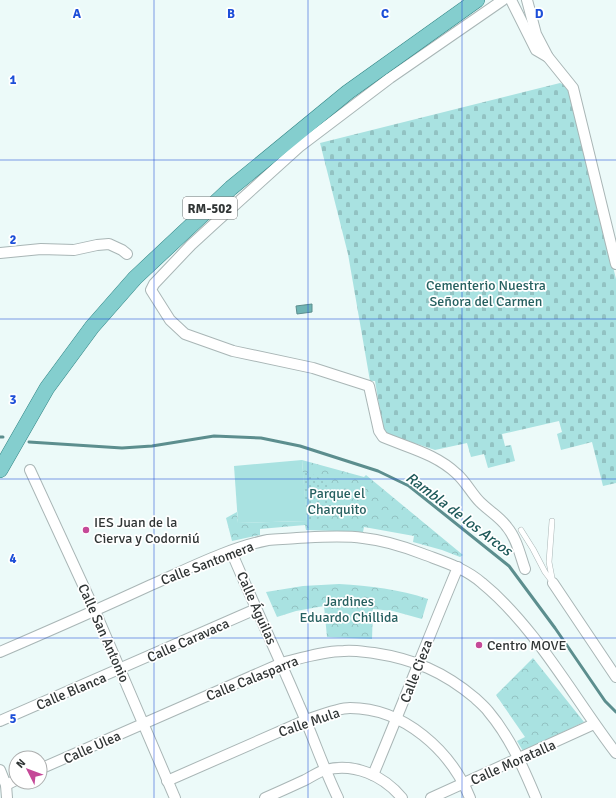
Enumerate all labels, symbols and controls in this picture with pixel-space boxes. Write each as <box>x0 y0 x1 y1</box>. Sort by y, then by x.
text: A <box>73 6 82 22</box>
text: B <box>227 6 235 22</box>
text: C <box>381 6 389 22</box>
text: D <box>535 6 544 22</box>
text: 1 <box>9 72 17 88</box>
road number: RM-502 <box>183 197 237 219</box>
text: 2 <box>9 232 17 248</box>
park label: Cementerio Nuestra Señora del Carmen <box>426 277 546 310</box>
text: 3 <box>9 392 17 408</box>
water label: Rambla de los Arcos <box>402 468 517 561</box>
park label: Parque el Charquito <box>308 485 366 518</box>
place label: IES Juan de la Cierva y Codorniú <box>94 514 200 547</box>
marker: IES Juan de la Cierva y Codorniú <box>81 525 91 535</box>
street label: Calle Santomera <box>158 538 256 589</box>
text: 4 <box>9 551 17 567</box>
street label: Calle Águilas <box>233 569 280 647</box>
street label: Calle San Antonio <box>74 581 133 685</box>
park label: Jardines Eduardo Chillida <box>300 593 398 626</box>
street label: Calle Caravaca <box>145 615 232 666</box>
street label: Calle Cieza <box>397 637 436 705</box>
place label: Centro MOVE <box>487 637 567 654</box>
marker: Centro MOVE <box>474 640 484 650</box>
street label: Calle Calasparra <box>204 652 301 705</box>
street label: Calle Blanca <box>34 669 109 714</box>
street label: Calle Mula <box>276 704 342 741</box>
text: 5 <box>9 711 17 727</box>
street label: Calle Ulea <box>61 727 123 768</box>
street label: Calle Moratalla <box>468 736 558 789</box>
north arrow <box>8 750 48 790</box>
text: N <box>14 756 28 771</box>

